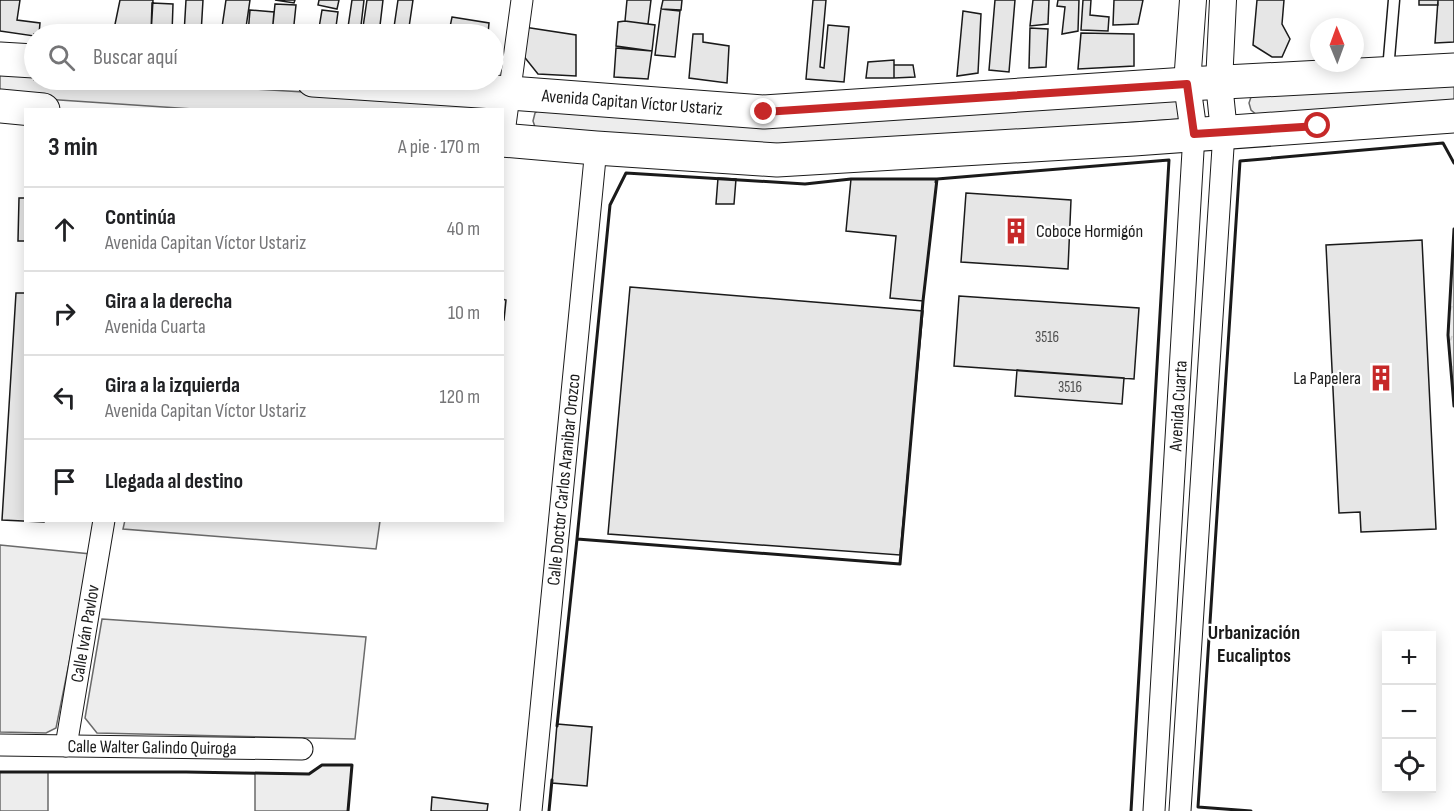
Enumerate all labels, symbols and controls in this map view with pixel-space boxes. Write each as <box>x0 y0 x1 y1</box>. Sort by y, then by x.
north arrow <box>1310 18 1364 72</box>
search box <box>24 24 504 90</box>
icon: search <box>45 41 78 74</box>
text: Buscar aquí <box>93 44 178 71</box>
street label: Avenida Capitan Víctor Ustariz <box>540 85 724 119</box>
route end <box>750 98 776 124</box>
route start <box>1304 112 1330 138</box>
text: 3 min <box>48 132 98 163</box>
text: A pie · 170 m <box>398 135 480 159</box>
text: Continúa <box>105 204 176 231</box>
icon: ahead <box>48 213 81 246</box>
building icon: Coboce Hormigón <box>1001 216 1031 246</box>
text: 40 m <box>447 217 480 241</box>
place label: Coboce Hormigón <box>1036 221 1143 242</box>
text: Avenida Capitan Víctor Ustariz <box>105 231 306 255</box>
text: Gira a la derecha <box>105 288 232 315</box>
icon: right <box>48 297 81 330</box>
text: 10 m <box>448 301 480 325</box>
text: Avenida Cuarta <box>105 315 206 339</box>
house number: 3516 <box>1035 328 1059 347</box>
street label: Avenida Cuarta <box>1165 360 1191 453</box>
building icon: La Papelera <box>1366 363 1396 393</box>
place label: La Papelera <box>1293 368 1361 389</box>
text: Gira a la izquierda <box>105 372 240 399</box>
street label: Calle Doctor Carlos Aranibar Orozco <box>543 373 584 586</box>
house number: 3516 <box>1058 378 1082 397</box>
icon: left <box>48 381 81 414</box>
text: 120 m <box>440 385 480 409</box>
text: Avenida Capitan Víctor Ustariz <box>105 399 306 423</box>
icon: arrive <box>48 465 81 498</box>
text: Llegada al destino <box>105 468 243 495</box>
street label: Calle Iván Pavlov <box>66 583 103 684</box>
district label: Urbanización Eucaliptos <box>1208 621 1300 668</box>
map controls <box>1382 631 1436 793</box>
button: + <box>1382 631 1436 685</box>
button: − <box>1382 685 1436 739</box>
street label: Calle Walter Galindo Quiroga <box>67 735 237 759</box>
button: locate <box>1382 739 1436 793</box>

